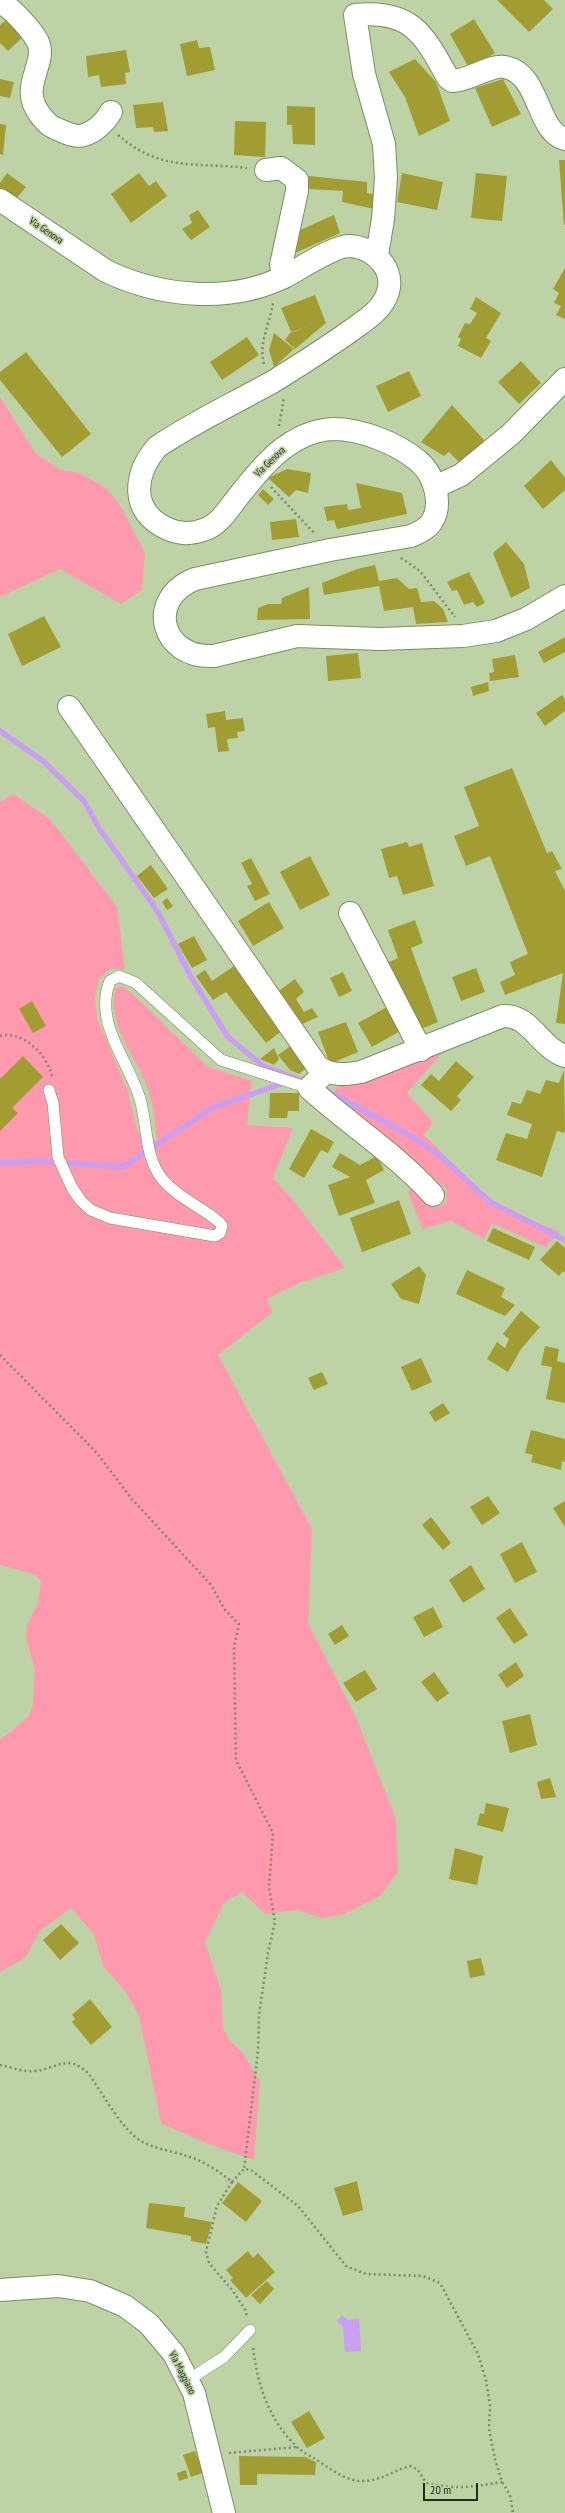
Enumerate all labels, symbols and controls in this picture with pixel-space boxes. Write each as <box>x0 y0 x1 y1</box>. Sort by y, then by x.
street label: Via Genova <box>27 215 65 247</box>
street label: Via Genova <box>252 444 288 480</box>
street label: Via Maggiano <box>166 2349 198 2397</box>
scale bar <box>425 2475 480 2501</box>
text: 20 m <box>430 2482 451 2497</box>

